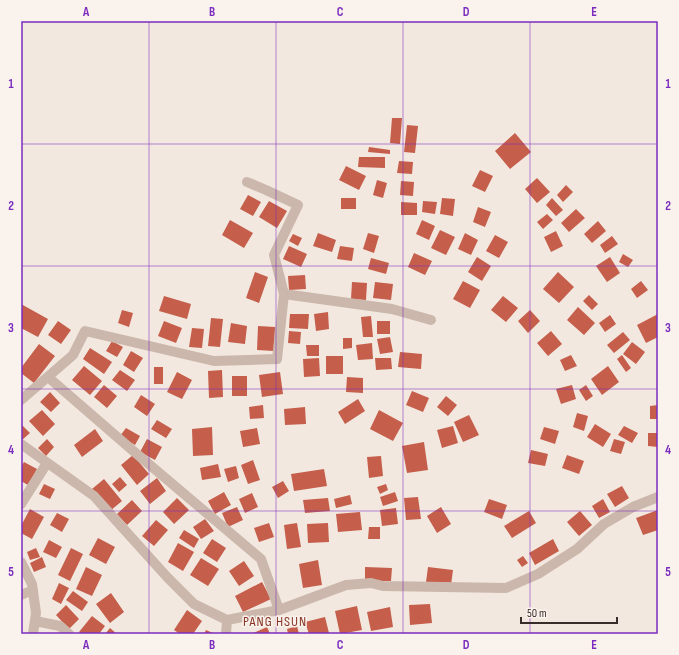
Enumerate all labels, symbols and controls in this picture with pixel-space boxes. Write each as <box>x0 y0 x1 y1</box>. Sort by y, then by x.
text: A <box>82 4 90 20</box>
text: B <box>209 4 215 20</box>
text: C <box>337 4 344 20</box>
text: D <box>463 4 470 20</box>
text: E <box>591 4 597 20</box>
text: 1 <box>8 76 14 92</box>
text: 1 <box>665 76 671 92</box>
text: 2 <box>8 198 14 214</box>
text: 2 <box>665 198 671 214</box>
text: 3 <box>8 320 14 336</box>
text: 3 <box>665 320 671 336</box>
text: 4 <box>8 442 14 458</box>
text: 4 <box>665 442 671 458</box>
text: 5 <box>8 564 14 580</box>
text: 5 <box>665 564 671 580</box>
scale bar <box>521 599 617 625</box>
text: 50 m <box>527 606 547 621</box>
district label: PANG HSUN <box>243 613 307 630</box>
text: A <box>82 637 90 653</box>
text: B <box>209 637 215 653</box>
text: C <box>337 637 344 653</box>
text: D <box>463 637 470 653</box>
text: E <box>591 637 597 653</box>

